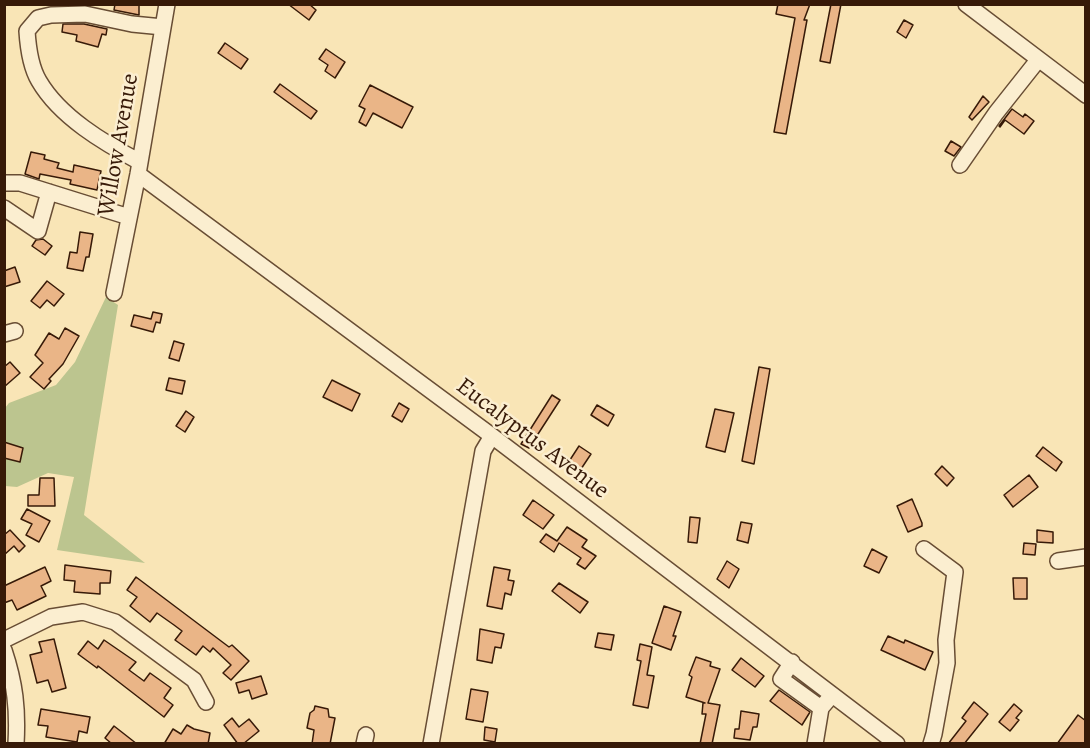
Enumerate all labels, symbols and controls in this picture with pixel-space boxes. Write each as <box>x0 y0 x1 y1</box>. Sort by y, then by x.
street label: Willow Avenue <box>92 71 146 219</box>
street label: Eucalyptus Avenue <box>450 372 614 506</box>

